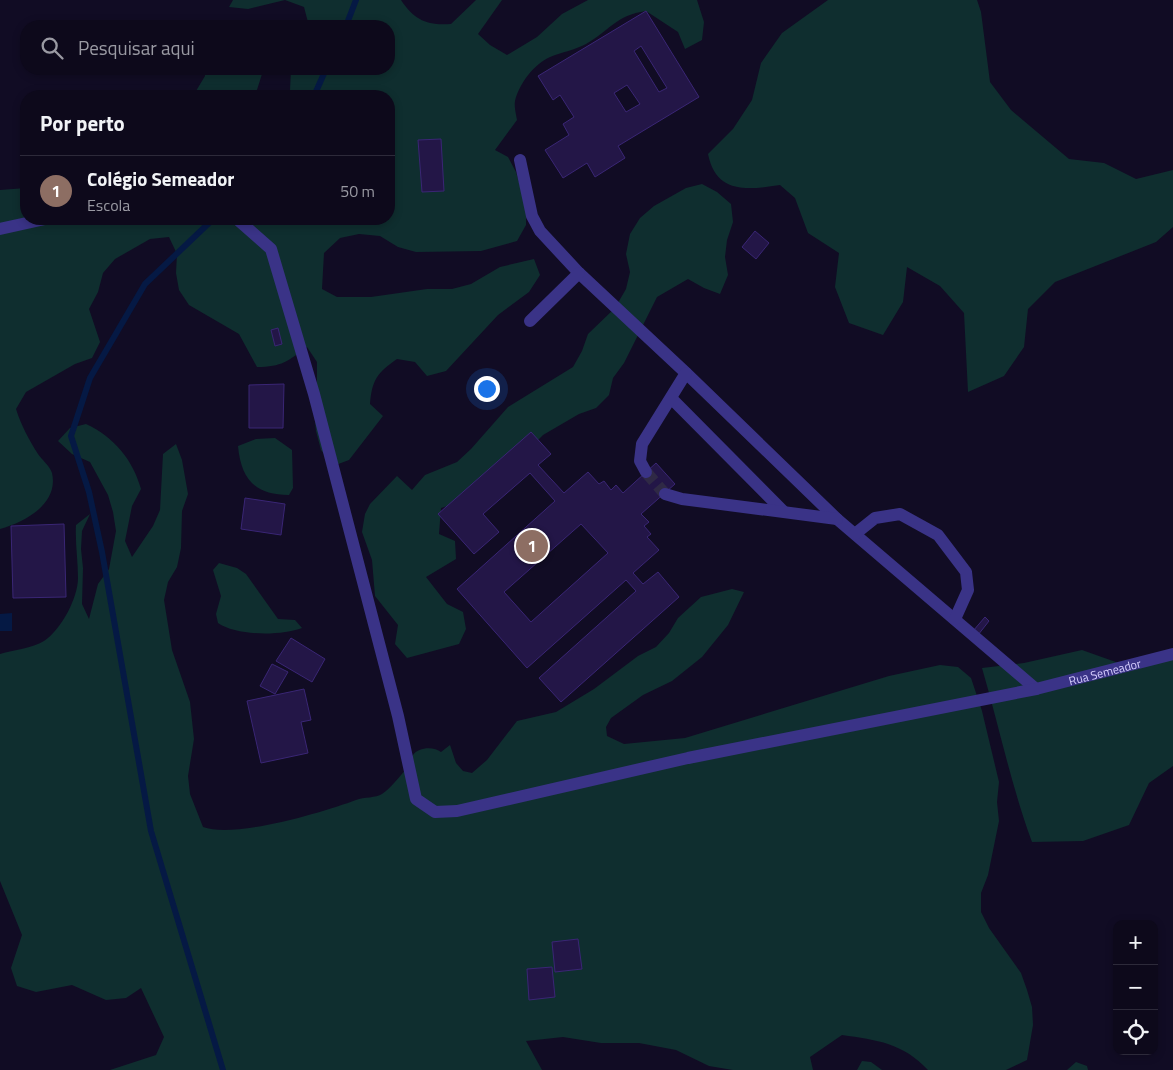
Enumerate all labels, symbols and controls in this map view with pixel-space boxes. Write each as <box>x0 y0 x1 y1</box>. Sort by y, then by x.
search box <box>20 20 395 75</box>
text: Pesquisar aqui <box>78 33 195 62</box>
icon: search <box>38 34 66 62</box>
text: Por perto <box>40 107 125 139</box>
text: Colégio Semeador <box>87 164 234 193</box>
text: 1 <box>52 179 60 203</box>
text: 50 m <box>340 179 375 203</box>
text: Escola <box>87 193 130 217</box>
your location <box>474 376 500 402</box>
pin: 1 <box>516 527 548 565</box>
street label: Rua Semeador <box>1067 653 1143 690</box>
map controls <box>1113 920 1158 1055</box>
button: + <box>1113 920 1158 965</box>
button: − <box>1113 965 1158 1010</box>
button: locate <box>1113 1010 1158 1055</box>

